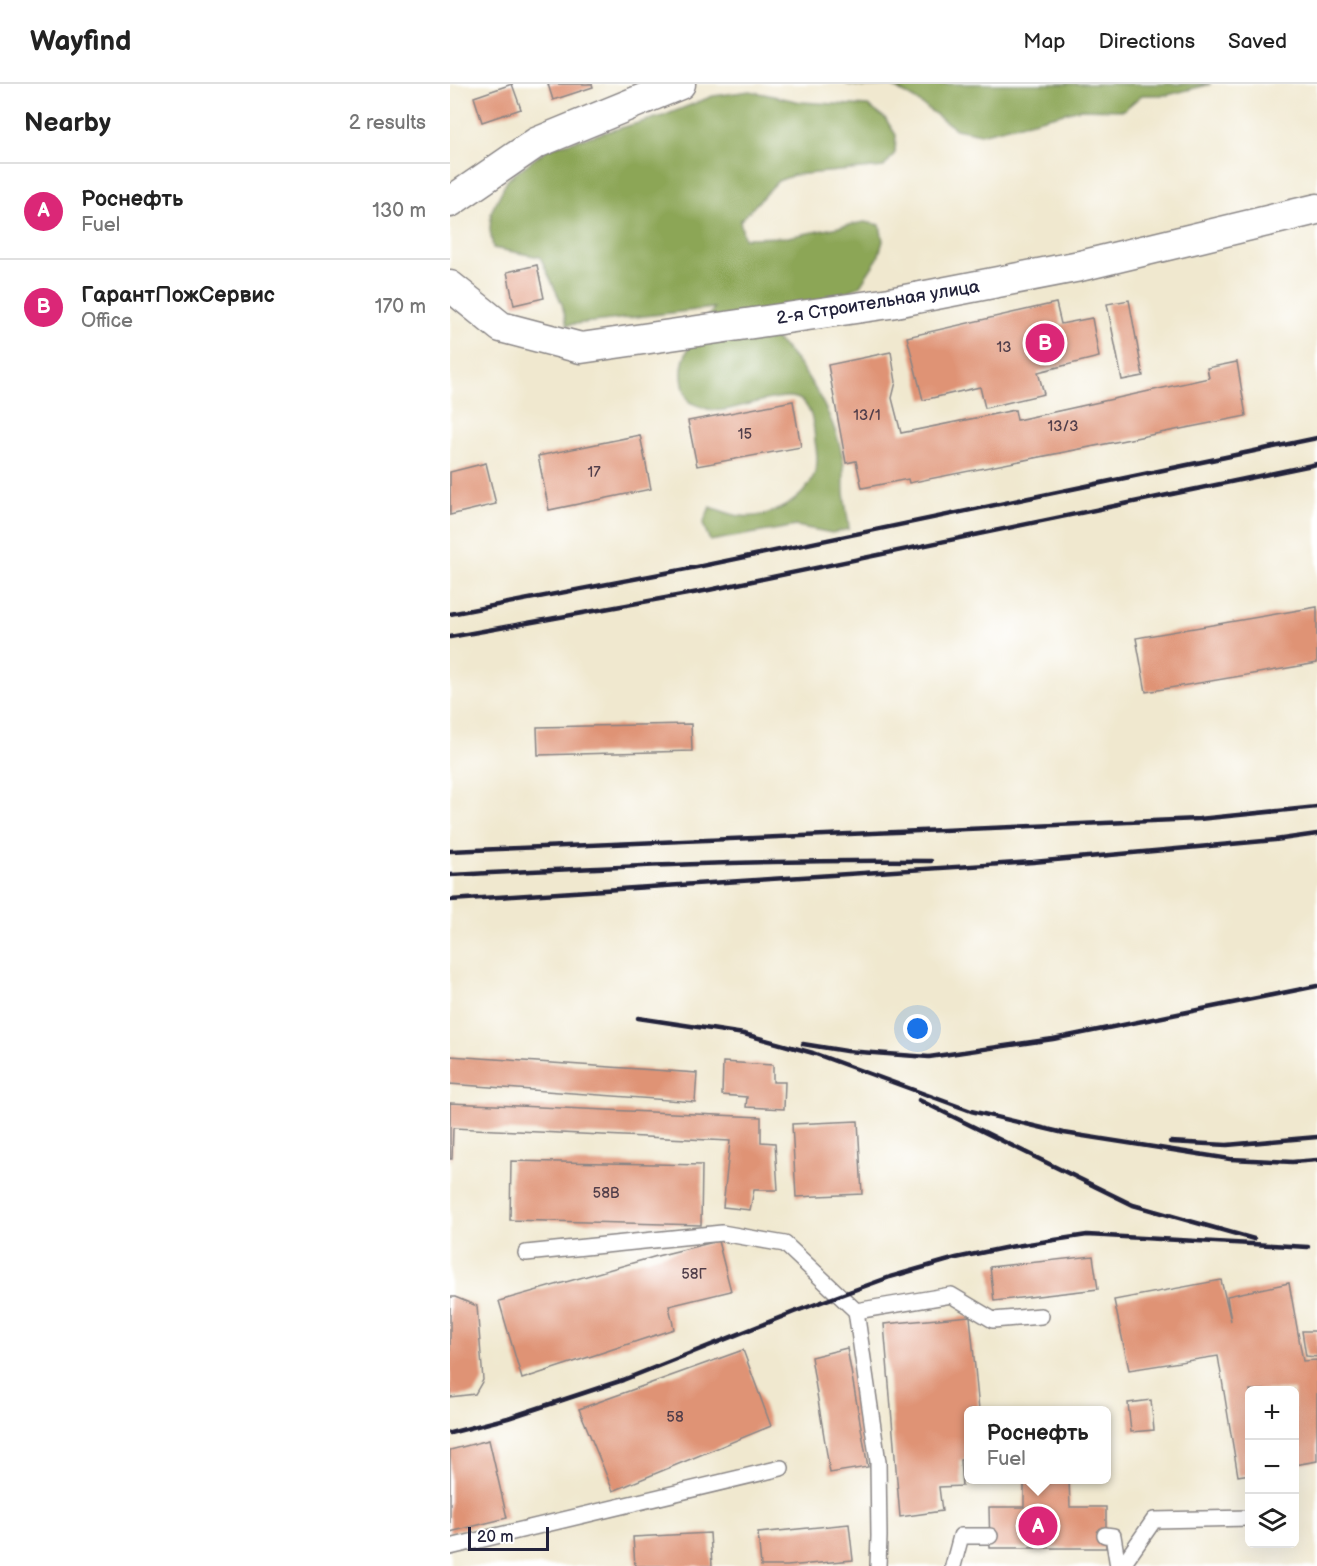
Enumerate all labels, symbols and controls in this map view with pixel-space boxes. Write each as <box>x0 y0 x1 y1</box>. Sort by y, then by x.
text: Wayfind <box>30 25 131 58</box>
text: Map <box>1023 29 1066 54</box>
text: Directions <box>1099 29 1195 54</box>
text: Saved <box>1228 29 1287 54</box>
text: Nearby <box>24 108 111 139</box>
text: 2 results <box>349 111 426 135</box>
text: Роснефть <box>81 186 183 213</box>
text: A <box>37 199 50 223</box>
text: 130 m <box>372 199 426 223</box>
text: Fuel <box>81 213 120 237</box>
street label: 2-я Строительная улица <box>775 276 981 329</box>
text: ГарантПожСервис <box>81 282 275 309</box>
text: B <box>36 295 51 319</box>
text: 170 m <box>375 295 426 319</box>
text: Office <box>81 309 133 333</box>
pin: B <box>1026 320 1064 366</box>
house number: 13 <box>996 338 1012 357</box>
house number: 13/1 <box>853 406 881 425</box>
house number: 13/3 <box>1047 417 1079 436</box>
house number: 15 <box>738 425 752 444</box>
house number: 17 <box>587 463 601 482</box>
your location <box>903 1014 932 1043</box>
house number: 58В <box>593 1184 620 1203</box>
house number: 58Г <box>681 1265 708 1284</box>
map controls <box>1245 1386 1299 1548</box>
button: + <box>1245 1386 1299 1440</box>
popup <box>964 1406 1111 1484</box>
house number: 58 <box>666 1408 684 1427</box>
text: Роснефть <box>986 1420 1089 1447</box>
button: − <box>1245 1440 1299 1494</box>
text: Fuel <box>986 1447 1026 1471</box>
button: layers <box>1245 1494 1299 1548</box>
pin: A <box>1018 1504 1058 1548</box>
scale bar <box>468 1524 549 1552</box>
text: 20 m <box>477 1528 513 1547</box>

